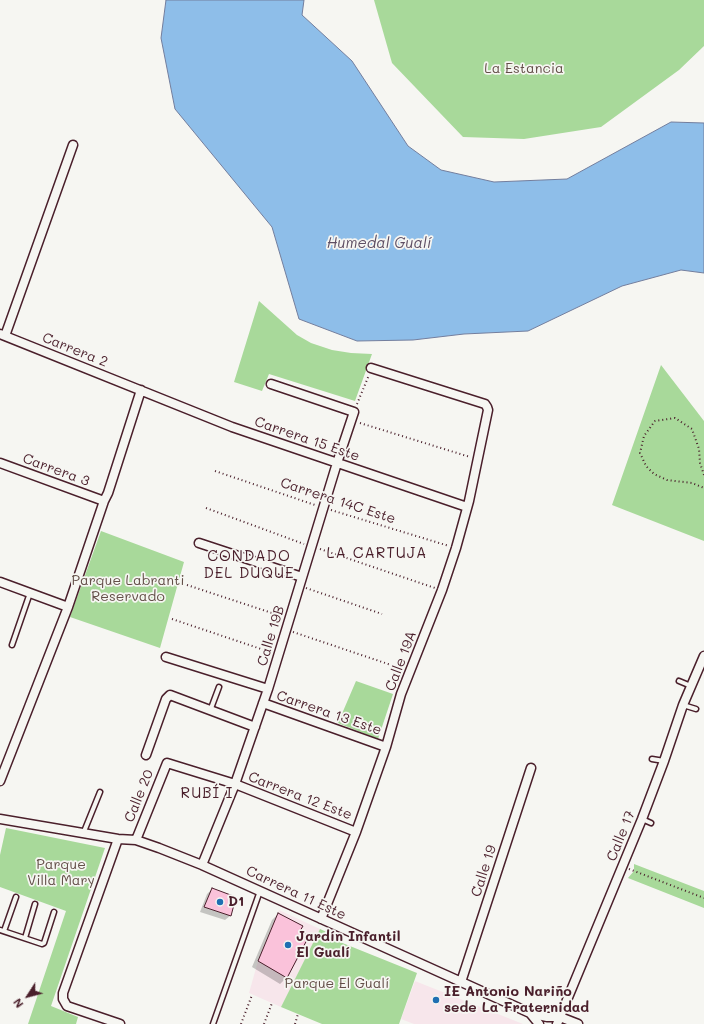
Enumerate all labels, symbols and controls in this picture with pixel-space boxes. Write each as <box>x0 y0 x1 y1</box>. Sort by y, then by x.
park label: La Estancia <box>484 61 564 77</box>
water label: Humedal Gualí <box>327 234 431 252</box>
street label: Carrera 2 <box>40 329 110 371</box>
street label: Carrera 15 Este <box>252 413 362 465</box>
street label: Carrera 3 <box>20 450 92 490</box>
street label: Carrera 14C Este <box>278 474 398 528</box>
district label: LA CARTUJA <box>327 544 427 562</box>
district label: CONDADO DEL DUQUE <box>203 547 295 582</box>
park label: Parque Labranti Reservado <box>71 573 185 606</box>
street label: Calle 19B <box>254 604 288 668</box>
street label: Calle 19A <box>382 629 420 693</box>
street label: Carrera 13 Este <box>274 687 384 739</box>
street label: Calle 20 <box>121 767 157 825</box>
street label: Carrera 12 Este <box>246 768 354 824</box>
district label: RUBÍ I <box>181 784 233 802</box>
street label: Calle 17 <box>603 808 639 864</box>
street label: Calle 19 <box>468 843 500 899</box>
park label: Parque Villa Mary <box>27 857 95 890</box>
street label: Carrera 11 Este <box>243 862 349 924</box>
place label: D1 <box>228 894 244 910</box>
marker: D1 <box>215 897 225 907</box>
place label: Jardín Infantil El Gualí <box>296 929 400 962</box>
marker: Jardín Infantil El Gualí <box>283 940 293 950</box>
north arrow <box>8 976 48 1016</box>
park label: Parque El Gualí <box>285 976 389 992</box>
place label: IE Antonio Nariño sede La Fraternidad <box>444 984 589 1016</box>
marker: IE Antonio Nariño sede La Fraternidad <box>431 995 441 1005</box>
text: N <box>9 996 26 1011</box>

